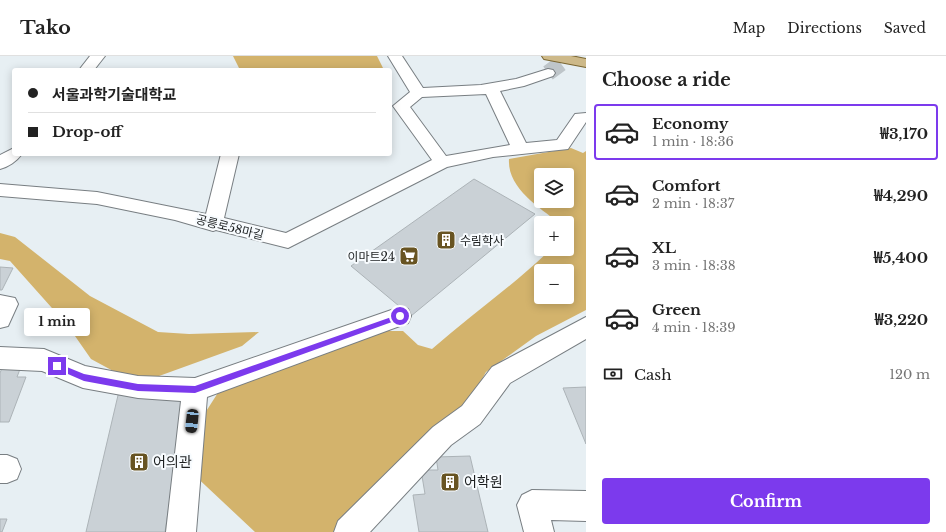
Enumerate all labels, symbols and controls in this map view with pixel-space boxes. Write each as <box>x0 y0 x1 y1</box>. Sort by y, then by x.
text: Tako <box>20 16 71 39</box>
text: Map <box>733 19 765 37</box>
text: Directions <box>787 19 862 37</box>
text: Saved <box>884 19 926 37</box>
text: Choose a ride <box>602 69 731 91</box>
text: 서울과학기술대학교 <box>52 85 176 104</box>
icon: car <box>604 114 640 150</box>
text: Economy <box>652 114 729 133</box>
text: Drop-off <box>52 122 122 141</box>
text: ₩3,170 <box>880 124 928 143</box>
text: 1 min · 18:36 <box>652 133 734 150</box>
map controls <box>534 168 574 304</box>
button: layers <box>534 168 574 208</box>
icon: car <box>604 176 640 212</box>
text: Comfort <box>652 176 720 195</box>
text: ₩4,290 <box>874 186 928 205</box>
text: 2 min · 18:37 <box>652 195 734 212</box>
street label: 공릉로58마길 <box>195 211 265 243</box>
button: + <box>534 216 574 256</box>
building icon: 수림학사 <box>435 229 457 251</box>
place label: 수림학사 <box>460 233 504 248</box>
icon: car <box>604 238 640 274</box>
text: XL <box>652 238 676 257</box>
supermarket icon: 이마트24 <box>398 245 420 267</box>
text: ₩5,400 <box>874 248 928 267</box>
place label: 이마트24 <box>347 249 395 264</box>
text: 3 min · 18:38 <box>652 257 736 274</box>
button: − <box>534 264 574 304</box>
icon: car <box>604 300 640 336</box>
text: Green <box>652 300 701 319</box>
route start <box>391 307 409 325</box>
callout: 1 min <box>24 308 90 336</box>
text: ₩3,220 <box>875 310 928 329</box>
text: 1 min <box>38 313 76 330</box>
text: 4 min · 18:39 <box>652 319 736 336</box>
route end <box>48 357 66 375</box>
icon: cash <box>602 363 624 385</box>
text: Cash <box>634 365 671 384</box>
text: 120 m <box>889 366 930 383</box>
car <box>185 408 199 434</box>
building icon: 어의관 <box>128 451 150 473</box>
place label: 어의관 <box>153 453 192 471</box>
building icon: 어학원 <box>439 471 461 493</box>
place label: 어학원 <box>464 473 503 491</box>
button: Confirm <box>602 478 930 524</box>

